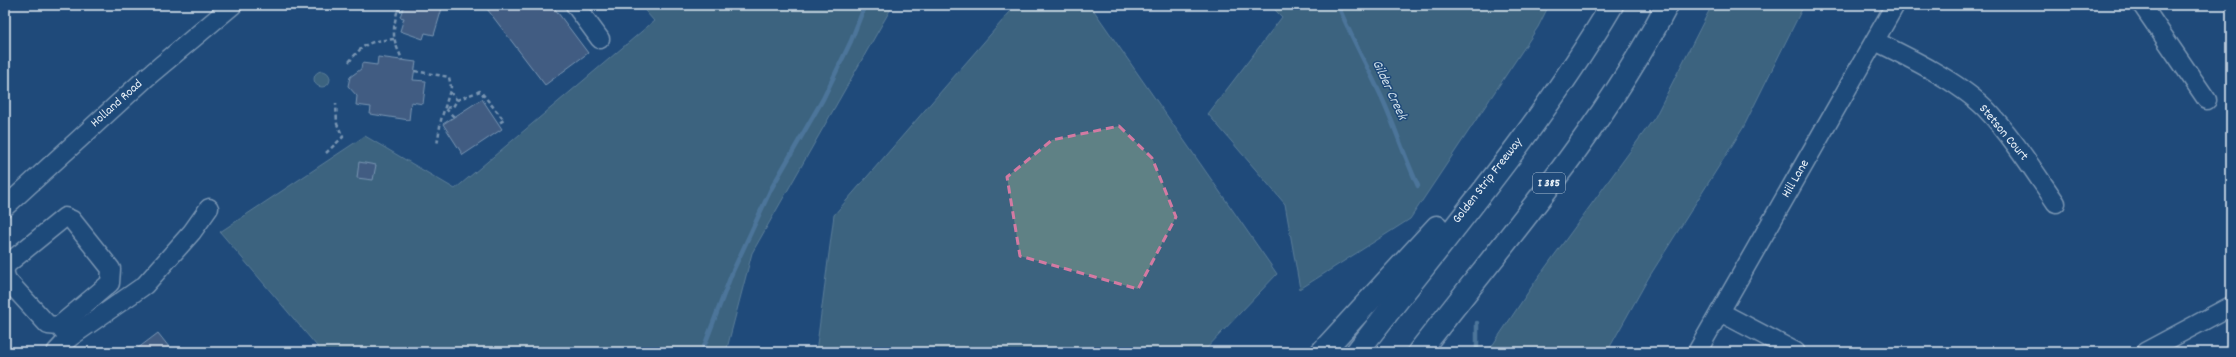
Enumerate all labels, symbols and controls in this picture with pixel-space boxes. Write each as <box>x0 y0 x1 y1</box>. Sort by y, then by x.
water label: Gilder Creek <box>1366 57 1412 124</box>
street label: Holland Road <box>87 75 147 133</box>
street label: Stetson Court <box>1974 101 2032 166</box>
street label: Golden Strip Freeway <box>1448 133 1528 228</box>
street label: Hill Lane <box>1777 156 1815 202</box>
road number: I 385 <box>1533 173 1565 193</box>

